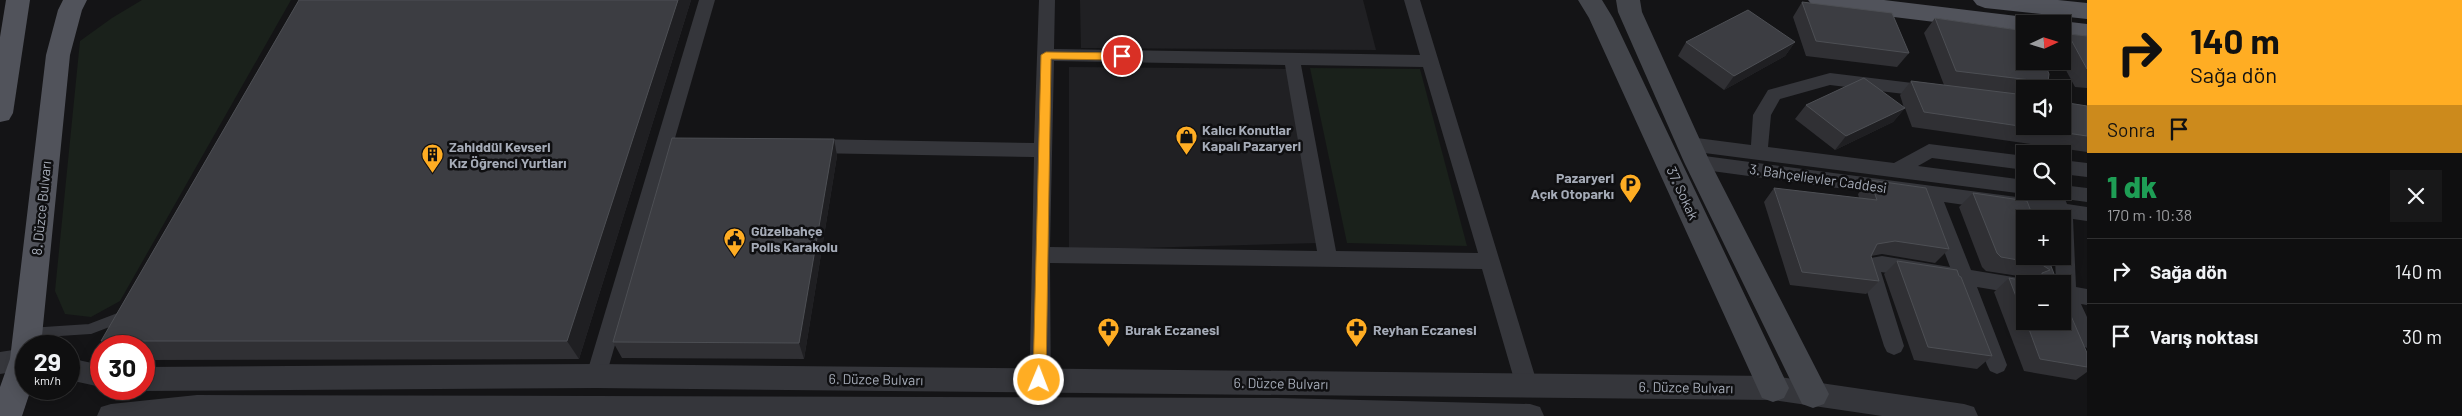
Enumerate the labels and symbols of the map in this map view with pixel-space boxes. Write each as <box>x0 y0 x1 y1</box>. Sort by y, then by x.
north arrow <box>2016 15 2071 70</box>
pin <box>1101 35 1143 77</box>
place label: Kalıcı Konutlar Kapalı Pazaryeri <box>1202 121 1301 154</box>
shop icon: Kalıcı Konutlar Kapalı Pazaryeri <box>1174 125 1198 156</box>
place label: Zahiddül Kevseri Kız Öğrenci Yurtları <box>449 138 567 171</box>
building icon: Zahiddül Kevseri Kız Öğrenci Yurtları <box>421 142 445 173</box>
street label: 8. Düzce Bulvarı <box>28 160 54 256</box>
street label: 3. Bahçelievler Caddesi <box>1748 160 1888 196</box>
street label: 37. Sokak <box>1663 164 1703 222</box>
place label: Pazaryeri Açık Otoparkı <box>1531 169 1614 202</box>
parking icon: Pazaryeri Açık Otoparkı <box>1618 173 1642 204</box>
place label: Güzelbahçe Polis Karakolu <box>751 222 838 255</box>
public building icon: Güzelbahçe Polis Karakolu <box>723 226 747 257</box>
pharmacy icon: Burak Eczanesi <box>1097 317 1121 348</box>
pharmacy icon: Reyhan Eczanesi <box>1345 317 1369 348</box>
place label: Burak Eczanesi <box>1125 321 1219 338</box>
place label: Reyhan Eczanesi <box>1373 321 1476 338</box>
speed limit sign: 30 <box>90 335 155 400</box>
position arrow <box>1012 353 1064 405</box>
street label: 6. Düzce Bulvarı <box>829 370 923 388</box>
street label: 6. Düzce Bulvarı <box>1234 374 1328 392</box>
street label: 6. Düzce Bulvarı <box>1639 378 1733 396</box>

